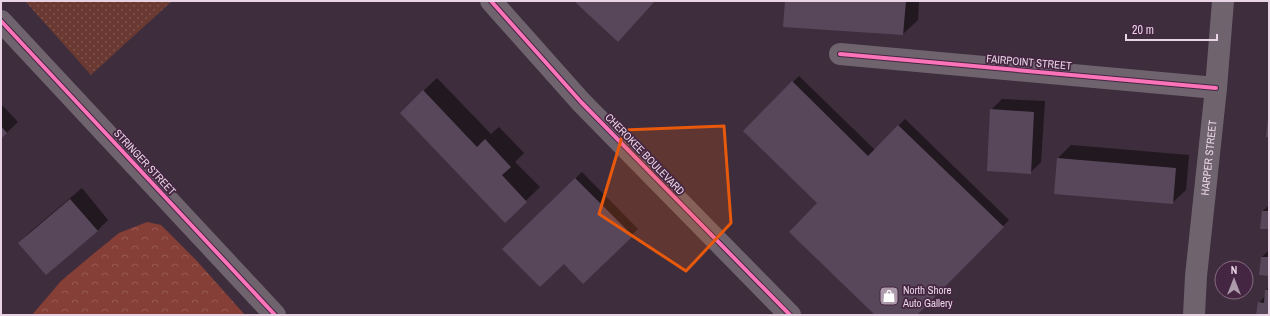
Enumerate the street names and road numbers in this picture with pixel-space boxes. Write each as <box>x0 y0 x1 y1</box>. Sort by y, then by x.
street label: FAIRPOINT STREET <box>986 51 1073 73</box>
street label: CHEROKEE BOULEVARD <box>602 110 688 198</box>
street label: HARPER STREET <box>1198 119 1220 196</box>
street label: STRINGER STREET <box>111 126 179 198</box>

